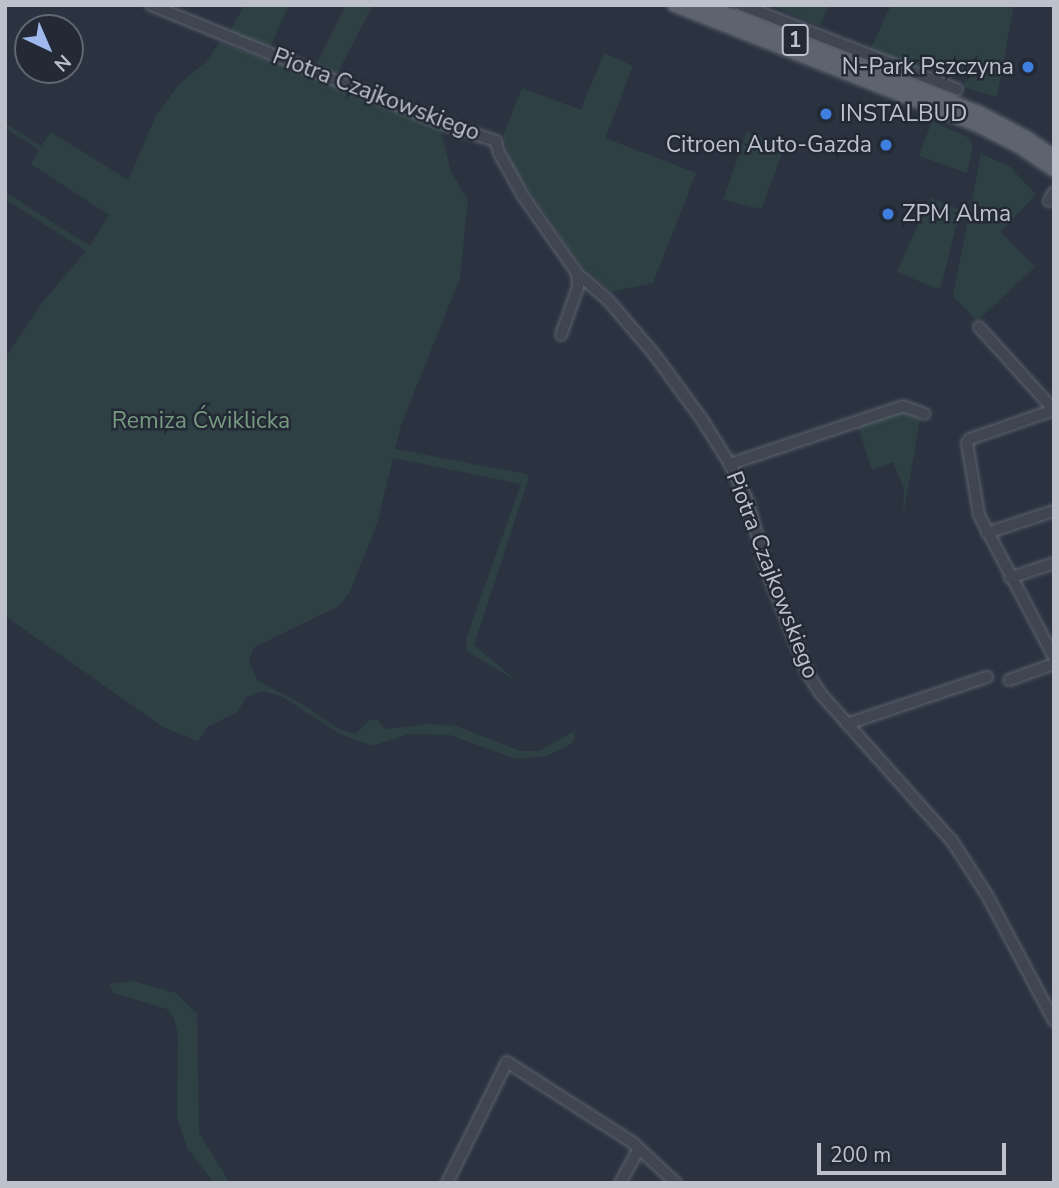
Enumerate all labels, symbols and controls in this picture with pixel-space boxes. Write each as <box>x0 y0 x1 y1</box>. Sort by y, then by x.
north arrow <box>14 14 84 84</box>
road number: 1 <box>781 22 809 58</box>
street label: Piotra Czajkowskiego <box>269 43 483 147</box>
text: N <box>48 48 76 77</box>
place label: N-Park Pszczyna <box>842 53 1014 81</box>
marker: N-Park Pszczyna <box>1020 59 1036 75</box>
place label: INSTALBUD <box>840 100 967 128</box>
marker: INSTALBUD <box>818 106 834 122</box>
place label: Citroen Auto-Gazda <box>666 131 872 159</box>
marker: Citroen Auto-Gazda <box>878 137 894 153</box>
place label: ZPM Alma <box>902 200 1011 228</box>
marker: ZPM Alma <box>880 206 896 222</box>
park label: Remiza Ćwiklicka <box>112 407 290 435</box>
street label: Piotra Czajkowskiego <box>720 468 824 682</box>
scale bar <box>821 1128 1010 1172</box>
text: 200 m <box>830 1141 891 1169</box>

